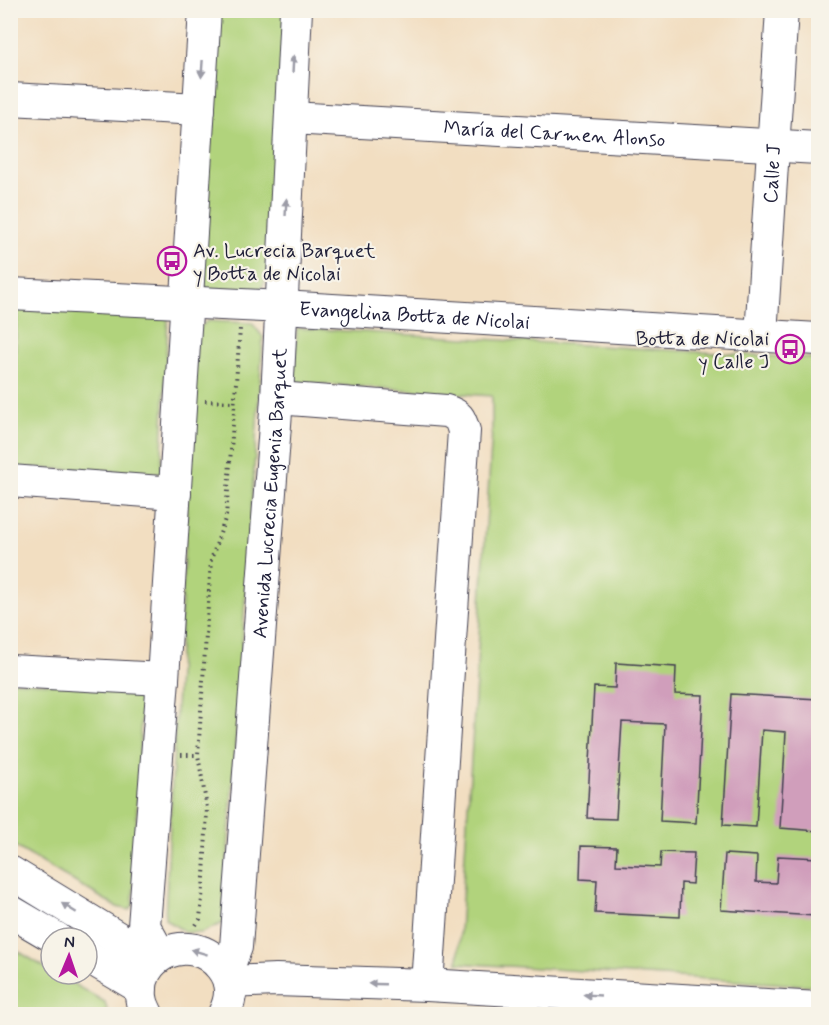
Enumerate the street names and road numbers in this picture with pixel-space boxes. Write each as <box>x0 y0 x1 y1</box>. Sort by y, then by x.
street label: María del Carmen Alonso <box>443 115 666 154</box>
street label: Calle J <box>758 143 788 204</box>
street label: Evangelina Botta de Nicolai <box>298 296 531 337</box>
street label: Avenida Lucrecia Eugenia Barquet <box>247 347 294 639</box>

